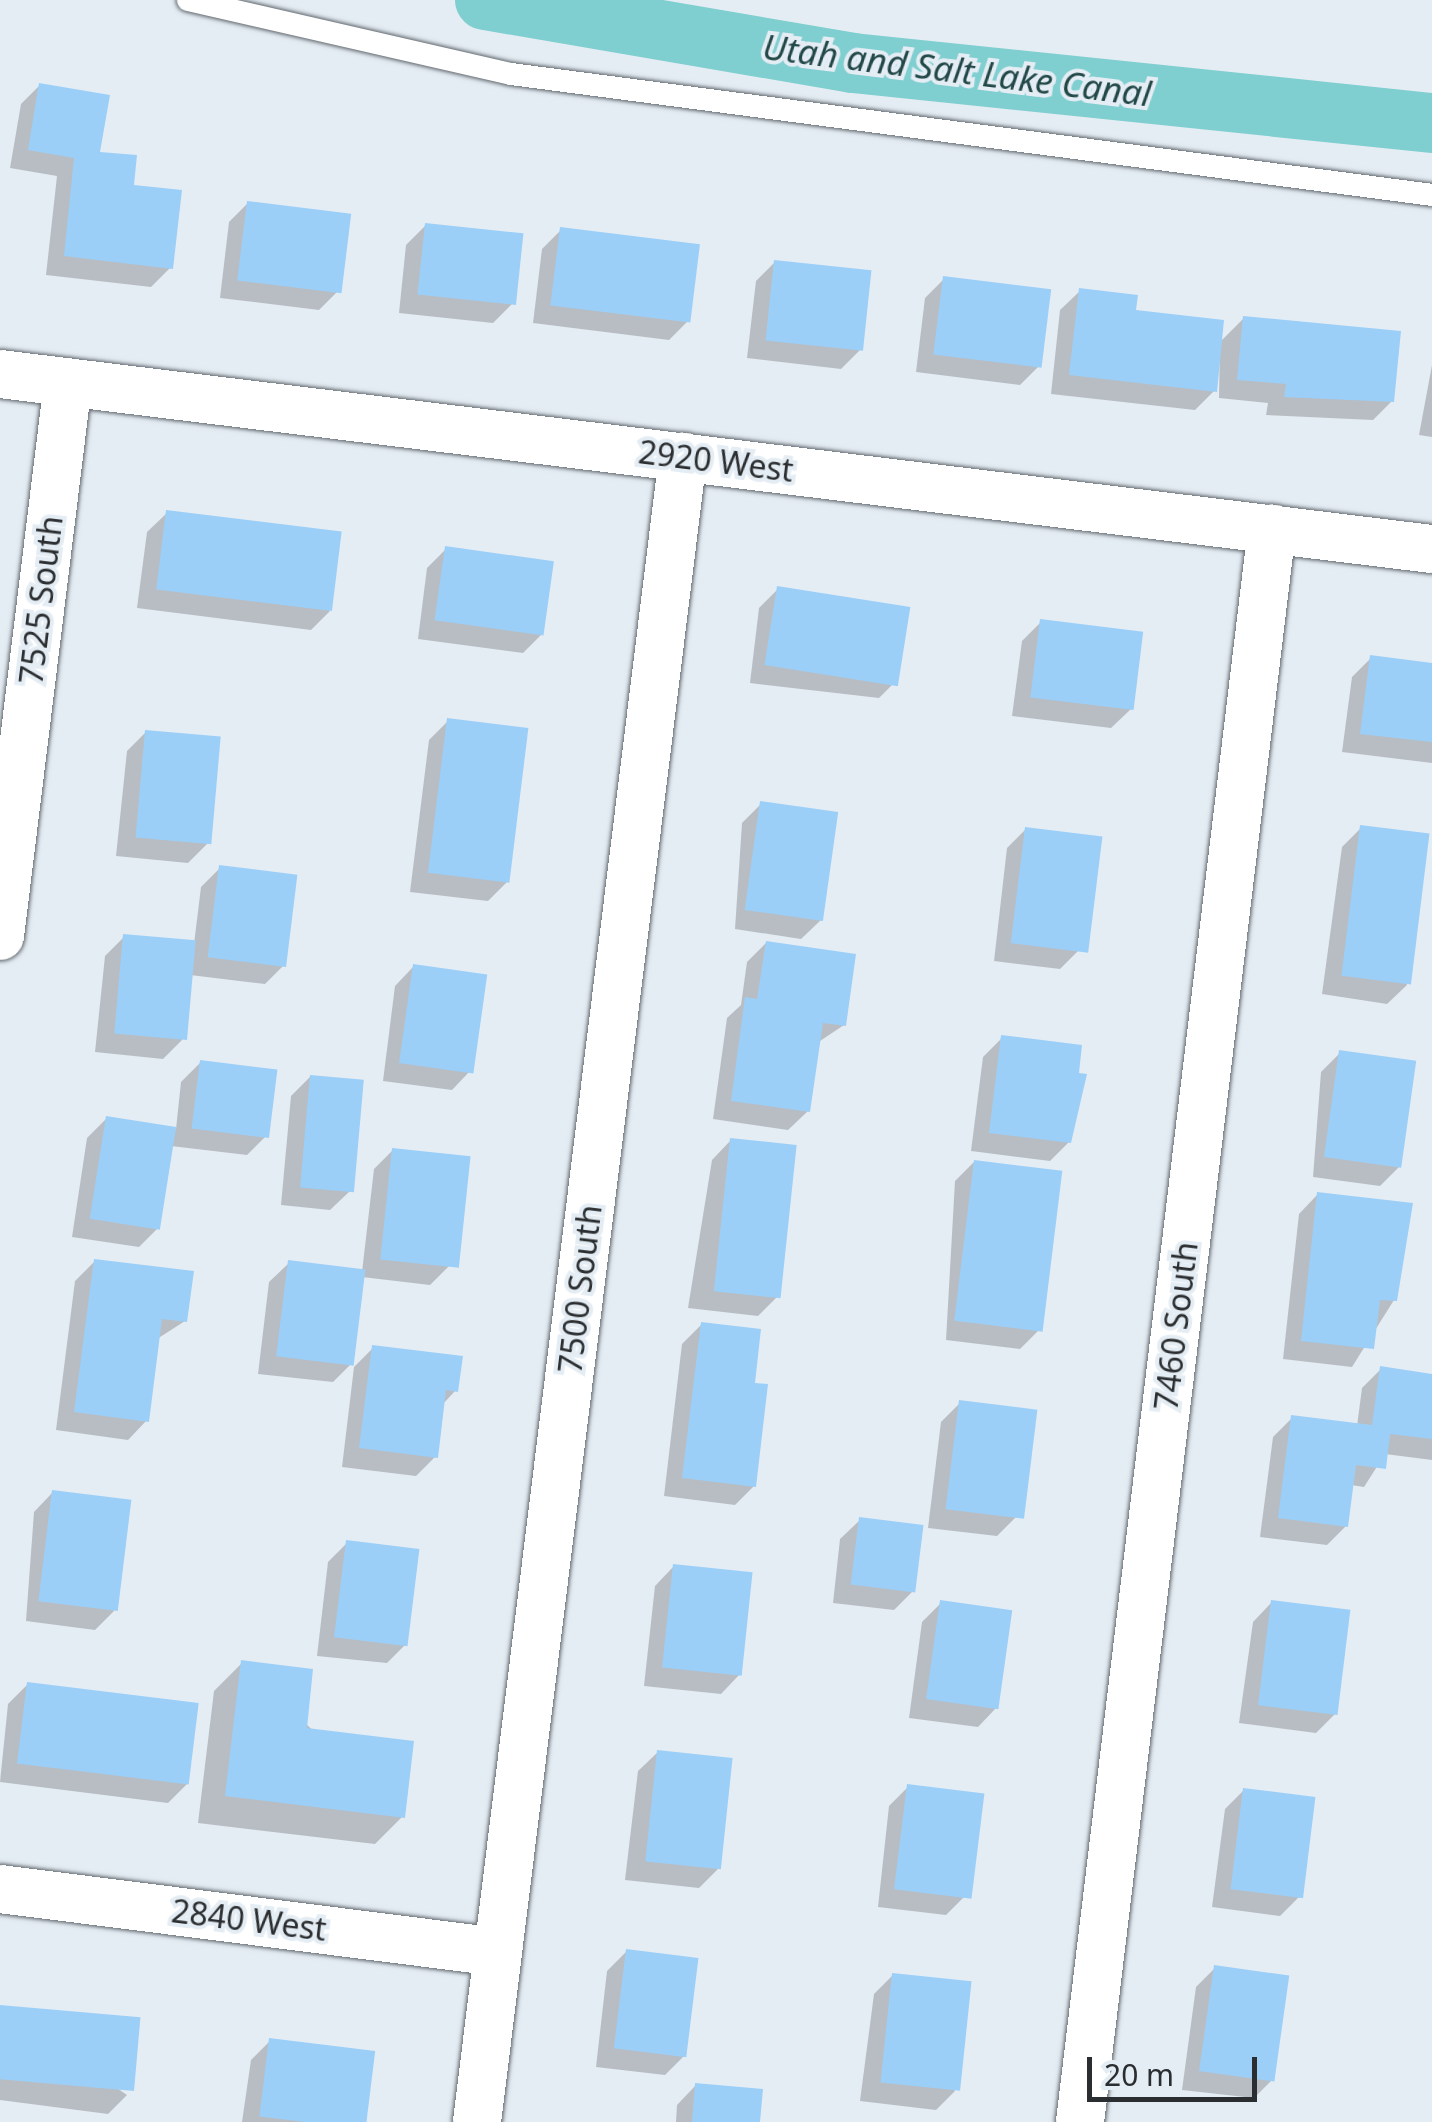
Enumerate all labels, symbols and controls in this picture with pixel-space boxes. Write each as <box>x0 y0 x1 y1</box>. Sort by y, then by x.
water label: Utah and Salt Lake Canal <box>761 25 1153 115</box>
street label: 2920 West <box>636 432 796 490</box>
street label: 7525 South <box>12 514 70 686</box>
street label: 7500 South <box>551 1203 609 1375</box>
street label: 7460 South <box>1147 1240 1205 1412</box>
street label: 2840 West <box>169 1891 329 1949</box>
scale bar <box>1092 2037 1262 2099</box>
text: 20 m <box>1104 2054 1174 2095</box>

